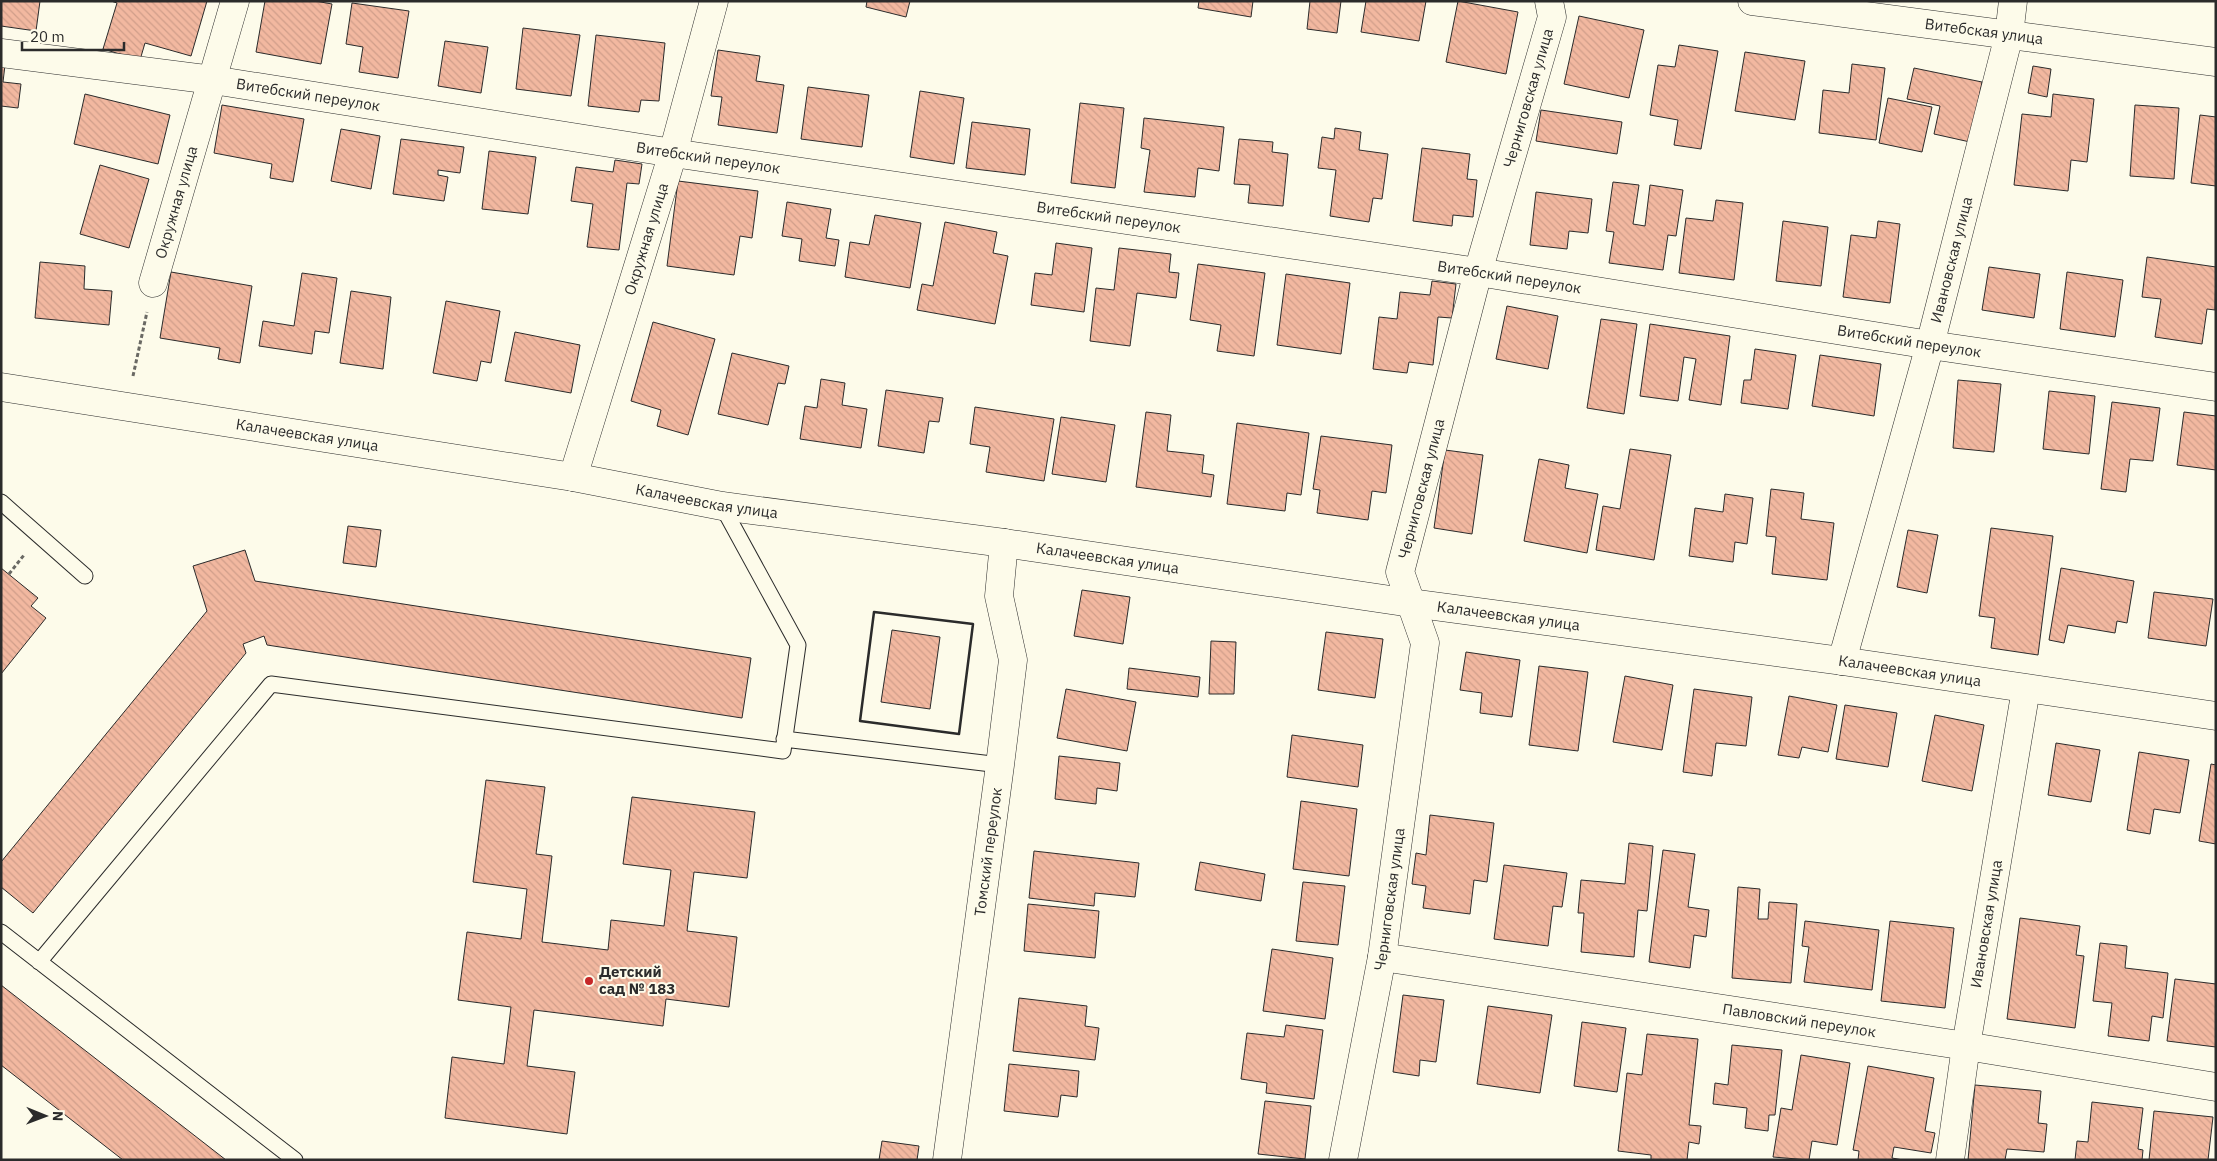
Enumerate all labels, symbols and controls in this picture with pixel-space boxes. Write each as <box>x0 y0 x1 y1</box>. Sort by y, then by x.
street label: Витебская улица <box>1924 14 2044 48</box>
scale bar <box>22 20 125 52</box>
street label: Черниговская улица <box>1499 26 1557 170</box>
text: 20 m <box>30 27 65 46</box>
street label: Витебский переулок <box>235 74 381 115</box>
street label: Витебский переулок <box>635 137 782 178</box>
street label: Окружная улица <box>151 144 201 261</box>
street label: Окружная улица <box>620 180 672 297</box>
street label: Ивановская улица <box>1926 195 1976 325</box>
street label: Витебский переулок <box>1036 197 1182 237</box>
street label: Витебский переулок <box>1436 256 1583 298</box>
street label: Витебский переулок <box>1836 320 1983 361</box>
street label: Калачеевская улица <box>235 414 380 455</box>
street label: Черниговская улица <box>1394 416 1449 561</box>
street label: Калачеевская улица <box>634 479 779 522</box>
street label: Калачеевская улица <box>1035 538 1180 578</box>
street label: Калачеевская улица <box>1436 597 1581 635</box>
street label: Калачеевская улица <box>1837 651 1983 690</box>
street label: Томский переулок <box>970 786 1006 917</box>
street label: Черниговская улица <box>1370 826 1409 972</box>
street label: Ивановская улица <box>1966 858 2006 989</box>
place label: Детский сад № 183 <box>599 962 675 998</box>
marker: Детский сад № 183 <box>583 975 595 987</box>
street label: Павловский переулок <box>1721 999 1877 1041</box>
north arrow <box>20 1091 70 1141</box>
text: N <box>49 1111 67 1121</box>

